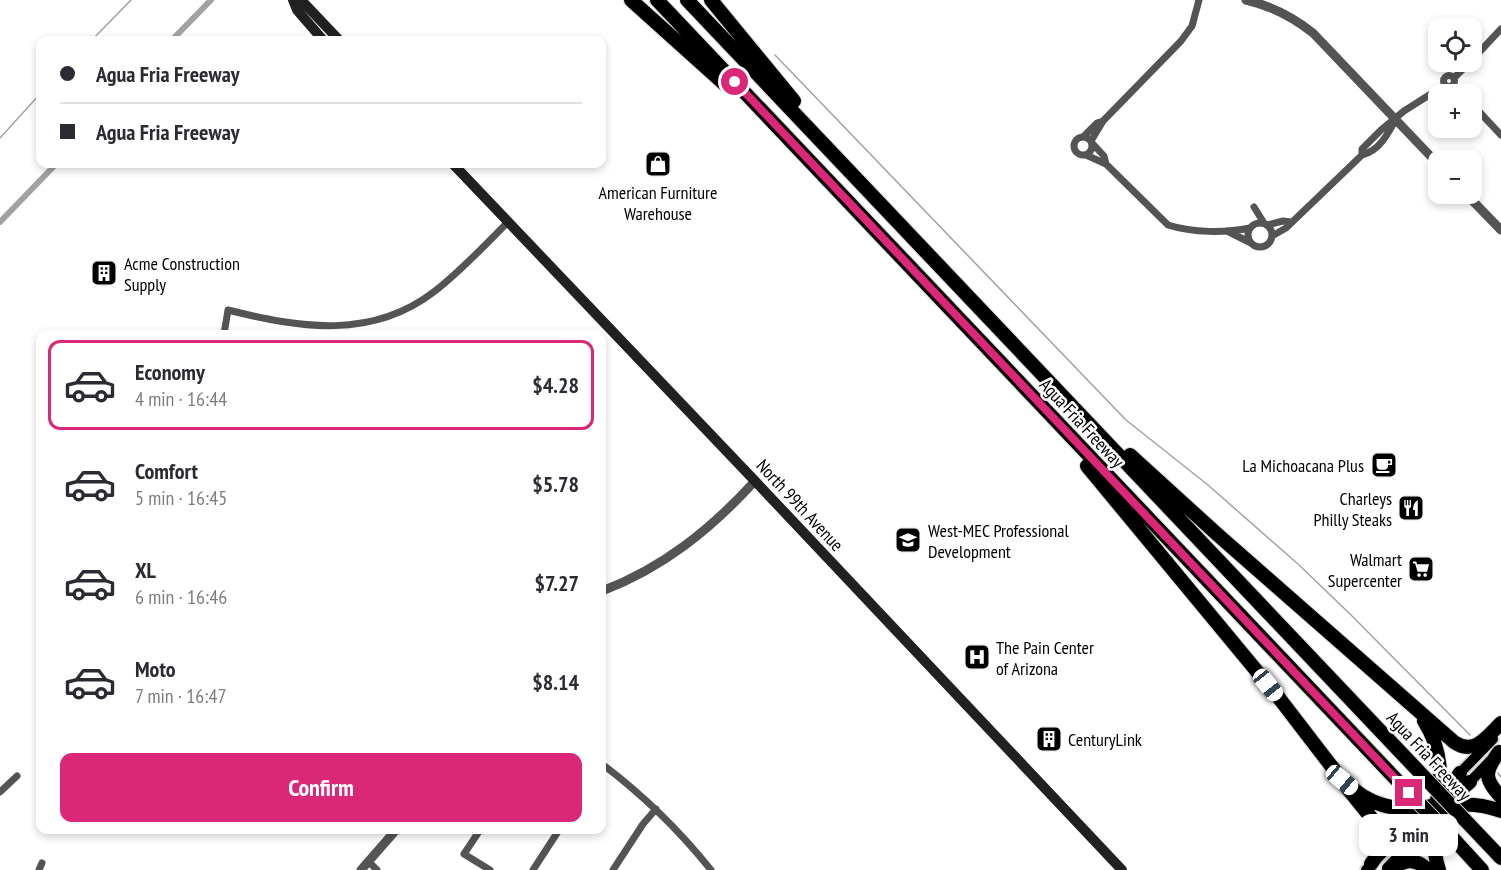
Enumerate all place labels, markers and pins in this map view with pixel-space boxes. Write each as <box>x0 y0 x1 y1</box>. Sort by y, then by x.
shop icon: American Furniture Warehouse <box>643 149 673 179</box>
place label: American Furniture Warehouse <box>599 181 717 225</box>
place label: Acme Construction Supply <box>124 252 240 296</box>
building icon: Acme Construction Supply <box>89 258 119 288</box>
cafe icon: La Michoacana Plus <box>1369 450 1399 480</box>
place label: La Michoacana Plus <box>1242 454 1364 477</box>
place label: Charleys Philly Steaks <box>1313 487 1392 531</box>
restaurant icon: Charleys Philly Steaks <box>1396 493 1426 523</box>
place label: West-MEC Professional Development <box>928 519 1069 563</box>
school or university icon: West-MEC Professional Development <box>893 525 923 555</box>
place label: Walmart Supercenter <box>1328 548 1402 592</box>
supermarket icon: Walmart Supercenter <box>1406 554 1436 584</box>
place label: The Pain Center of Arizona <box>996 636 1094 680</box>
hospital icon: The Pain Center of Arizona <box>962 642 992 672</box>
building icon: CenturyLink <box>1034 724 1064 754</box>
place label: CenturyLink <box>1068 728 1142 751</box>

